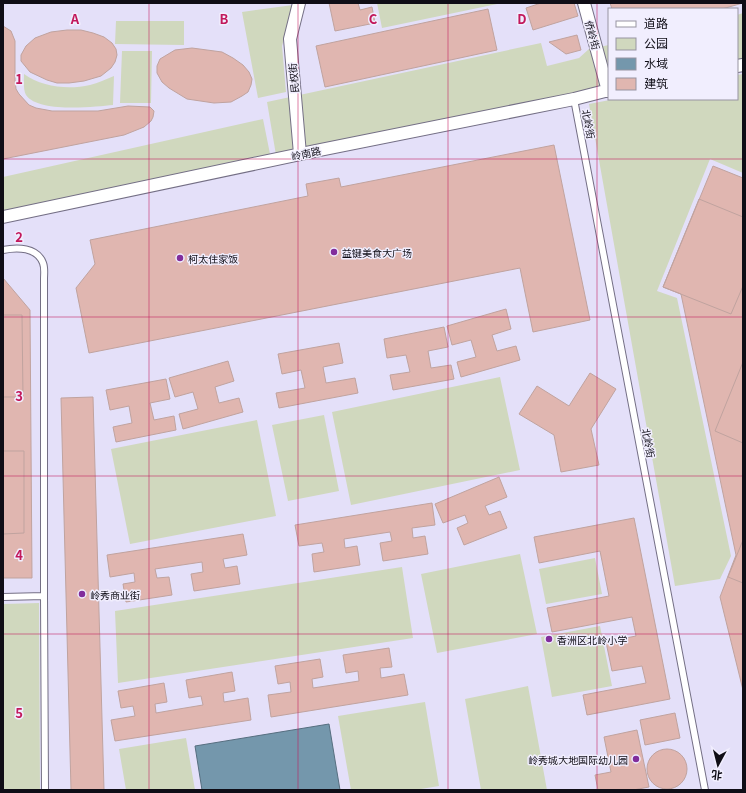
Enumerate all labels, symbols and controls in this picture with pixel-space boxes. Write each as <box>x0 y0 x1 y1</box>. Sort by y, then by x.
legend <box>608 8 738 100</box>
text: A <box>70 9 80 28</box>
text: B <box>220 9 229 28</box>
text: C <box>369 9 378 28</box>
text: D <box>517 9 527 28</box>
text: 道路 <box>644 14 668 31</box>
street label: 侨岭街 <box>582 18 604 51</box>
text: 公园 <box>644 34 668 51</box>
text: 水域 <box>644 54 668 71</box>
street label: 民权街 <box>284 62 302 94</box>
text: 1 <box>15 69 23 88</box>
text: 建筑 <box>644 74 668 91</box>
street label: 北岭街 <box>579 108 599 140</box>
street label: 岭南路 <box>290 143 322 163</box>
text: 2 <box>15 227 23 246</box>
place label: 益键美食大广场 <box>342 245 412 260</box>
marker: 益键美食大广场 <box>329 247 339 257</box>
place label: 柯太住家饭 <box>188 251 238 266</box>
marker: 柯太住家饭 <box>175 253 185 263</box>
text: 3 <box>15 386 23 405</box>
street label: 北岭街 <box>639 427 659 459</box>
text: 4 <box>15 545 23 564</box>
place label: 岭秀商业街 <box>90 587 140 602</box>
marker: 岭秀商业街 <box>77 589 87 599</box>
place label: 香洲区北岭小学 <box>557 632 627 647</box>
marker: 香洲区北岭小学 <box>544 634 554 644</box>
text: 5 <box>15 703 23 722</box>
north arrow <box>698 745 738 785</box>
place label: 岭秀城大地国际幼儿园 <box>528 752 628 767</box>
marker: 岭秀城大地国际幼儿园 <box>631 754 641 764</box>
text: 北 <box>710 767 723 785</box>

